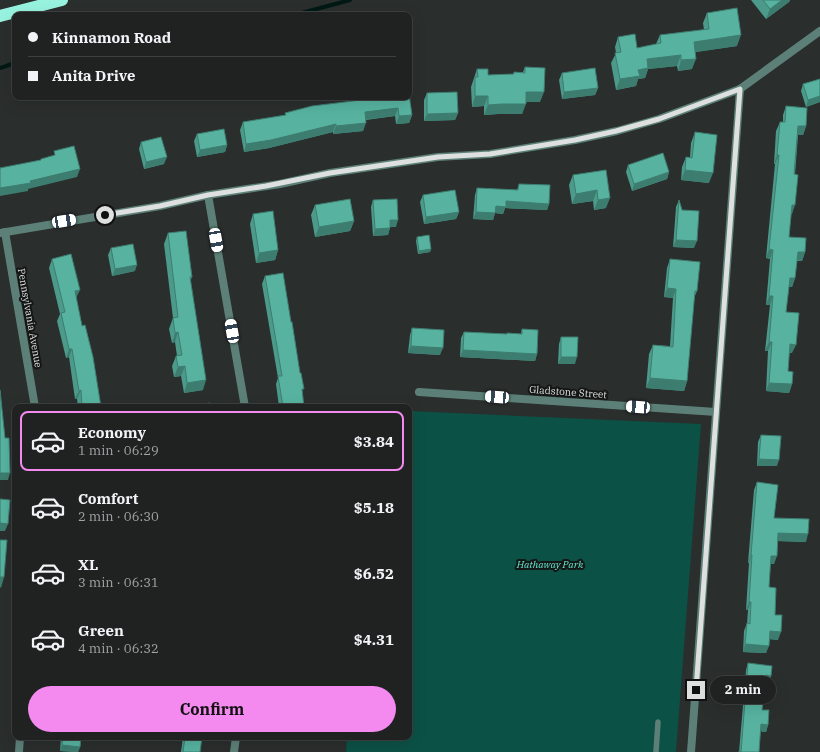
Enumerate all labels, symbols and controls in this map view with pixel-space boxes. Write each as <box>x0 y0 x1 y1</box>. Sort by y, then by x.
text: Kinnamon Road <box>52 28 171 47</box>
text: Anita Drive <box>52 66 136 85</box>
route start <box>96 206 114 224</box>
car <box>51 213 77 229</box>
car <box>208 227 224 253</box>
street label: Pennsylvania Avenue <box>15 267 45 369</box>
car <box>224 318 240 344</box>
street label: Gladstone Street <box>529 383 608 401</box>
car <box>485 390 509 404</box>
car <box>626 400 650 414</box>
icon: car <box>30 423 66 459</box>
text: Economy <box>78 423 146 442</box>
text: $3.84 <box>354 432 394 451</box>
text: 1 min · 06:29 <box>78 442 159 459</box>
icon: car <box>30 489 66 525</box>
text: Comfort <box>78 489 138 508</box>
text: $5.18 <box>354 498 394 517</box>
text: 2 min · 06:30 <box>78 508 159 525</box>
icon: car <box>30 555 66 591</box>
text: XL <box>78 555 98 574</box>
park label: Hathaway Park <box>516 558 584 571</box>
text: $6.52 <box>354 564 394 583</box>
text: 3 min · 06:31 <box>78 574 159 591</box>
icon: car <box>30 621 66 657</box>
text: Green <box>78 621 124 640</box>
text: $4.31 <box>354 630 394 649</box>
text: 4 min · 06:32 <box>78 640 159 657</box>
callout: 2 min <box>710 676 776 704</box>
route end <box>687 681 705 699</box>
text: 2 min <box>725 681 761 698</box>
button: Confirm <box>28 686 396 732</box>

